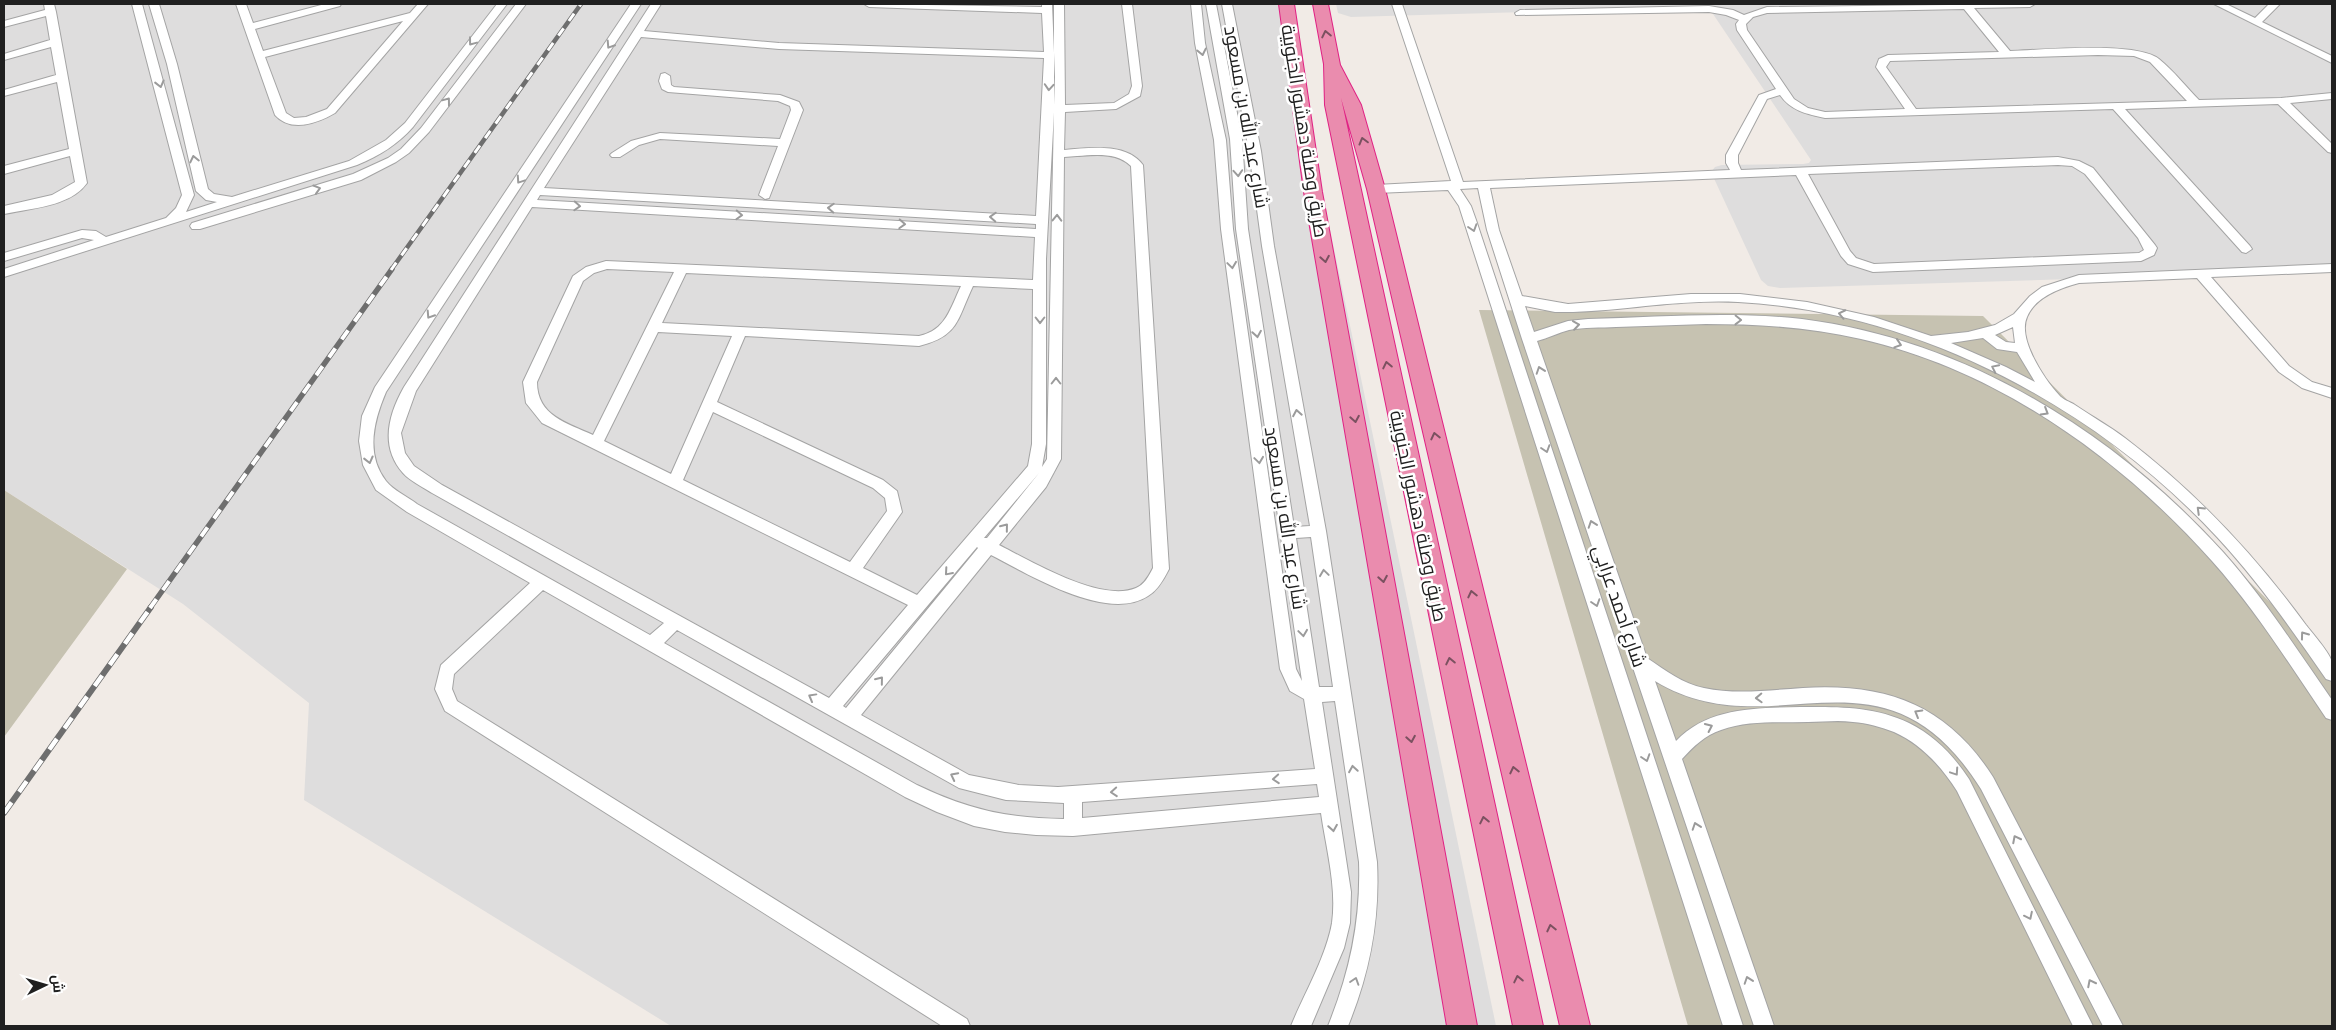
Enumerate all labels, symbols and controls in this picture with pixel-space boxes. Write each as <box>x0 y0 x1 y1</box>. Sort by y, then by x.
street label: طريق وصلة دهشور الجنوبية <box>1275 23 1334 239</box>
street label: شارع عبد الله بن مسعود <box>1217 24 1275 211</box>
one-way arrow <box>1321 29 1332 38</box>
one-way arrow <box>469 36 478 46</box>
one-way arrow <box>607 39 616 48</box>
one-way arrow <box>1196 48 1207 57</box>
one-way arrow <box>154 80 164 88</box>
one-way arrow <box>1044 84 1055 92</box>
one-way arrow <box>441 97 450 107</box>
one-way arrow <box>1358 137 1369 146</box>
one-way arrow <box>189 154 200 163</box>
one-way arrow <box>1233 169 1244 177</box>
one-way arrow <box>517 174 526 184</box>
one-way arrow <box>312 184 320 194</box>
one-way arrow <box>573 200 581 211</box>
one-way arrow <box>826 202 834 213</box>
one-way arrow <box>736 210 744 221</box>
one-way arrow <box>988 212 996 223</box>
one-way arrow <box>1052 214 1062 222</box>
one-way arrow <box>898 219 906 230</box>
one-way arrow <box>1468 223 1478 232</box>
one-way arrow <box>1320 255 1330 264</box>
one-way arrow <box>1226 261 1237 269</box>
one-way arrow <box>427 309 436 319</box>
one-way arrow <box>1838 309 1847 320</box>
one-way arrow <box>1735 314 1743 325</box>
one-way arrow <box>1035 316 1045 324</box>
one-way arrow <box>1572 321 1580 331</box>
one-way arrow <box>1252 330 1262 338</box>
one-way arrow <box>1894 338 1902 348</box>
one-way arrow <box>1382 361 1393 369</box>
one-way arrow <box>1991 364 2000 374</box>
one-way arrow <box>1536 366 1546 374</box>
one-way arrow <box>1051 377 1061 384</box>
one-way arrow <box>2040 406 2049 416</box>
street label: طريق وصلة دهشور الجنوبية <box>1384 408 1453 624</box>
one-way arrow <box>1292 409 1302 417</box>
one-way arrow <box>1349 415 1359 424</box>
street label: شارع عبد الله بن مسعود <box>1258 425 1312 612</box>
one-way arrow <box>1430 432 1441 441</box>
one-way arrow <box>1540 444 1550 452</box>
one-way arrow <box>363 455 374 464</box>
one-way arrow <box>1253 457 1264 465</box>
one-way arrow <box>2197 507 2206 516</box>
one-way arrow <box>1587 520 1597 529</box>
one-way arrow <box>1000 524 1008 533</box>
street label: شارع أحمد عرابي <box>1585 542 1652 671</box>
one-way arrow <box>944 567 953 576</box>
one-way arrow <box>1319 569 1329 578</box>
one-way arrow <box>1377 575 1387 584</box>
one-way arrow <box>1467 590 1478 599</box>
one-way arrow <box>1590 599 1600 607</box>
one-way arrow <box>1297 629 1307 637</box>
one-way arrow <box>2301 632 2309 641</box>
one-way arrow <box>1445 656 1456 665</box>
one-way arrow <box>874 676 883 685</box>
one-way arrow <box>1755 692 1763 703</box>
one-way arrow <box>809 693 818 703</box>
one-way arrow <box>1915 709 1924 719</box>
one-way arrow <box>1704 722 1713 733</box>
one-way arrow <box>1406 735 1416 744</box>
one-way arrow <box>1640 753 1650 762</box>
one-way arrow <box>1348 764 1359 772</box>
one-way arrow <box>1509 765 1520 774</box>
one-way arrow <box>1949 766 1958 775</box>
one-way arrow <box>951 772 960 782</box>
one-way arrow <box>1271 774 1279 785</box>
one-way arrow <box>1109 786 1117 797</box>
one-way arrow <box>1479 815 1490 824</box>
one-way arrow <box>1692 823 1702 831</box>
one-way arrow <box>1327 824 1337 833</box>
one-way arrow <box>2012 835 2022 844</box>
one-way arrow <box>2023 911 2033 920</box>
one-way arrow <box>1546 923 1557 932</box>
north arrow <box>20 960 70 1010</box>
text: ش <box>48 974 68 994</box>
one-way arrow <box>1513 974 1524 983</box>
one-way arrow <box>1744 976 1754 985</box>
one-way arrow <box>1349 977 1359 985</box>
one-way arrow <box>2087 979 2097 988</box>

